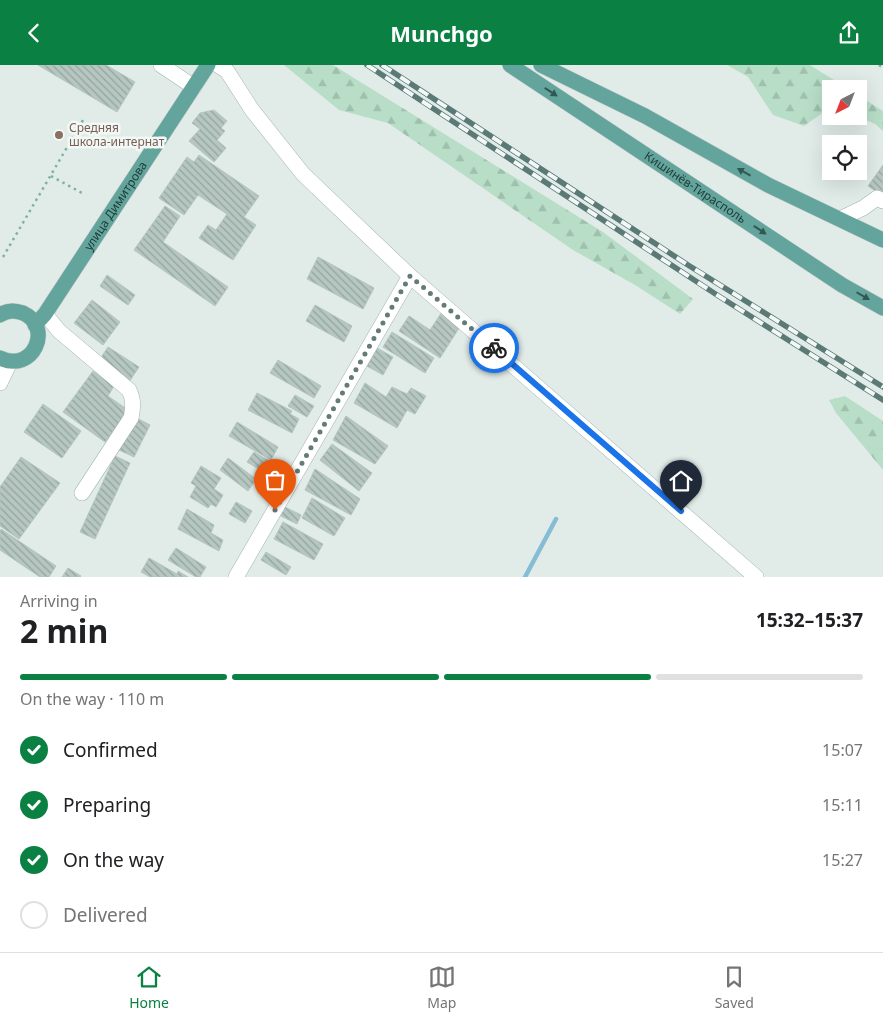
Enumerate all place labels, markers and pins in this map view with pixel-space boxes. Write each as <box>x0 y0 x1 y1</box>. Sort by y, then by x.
place label: Средняя школа-интернат <box>69 119 165 150</box>
marker: Средняя школа-интернат <box>53 129 65 141</box>
pin <box>254 459 296 510</box>
pin <box>660 460 702 511</box>

